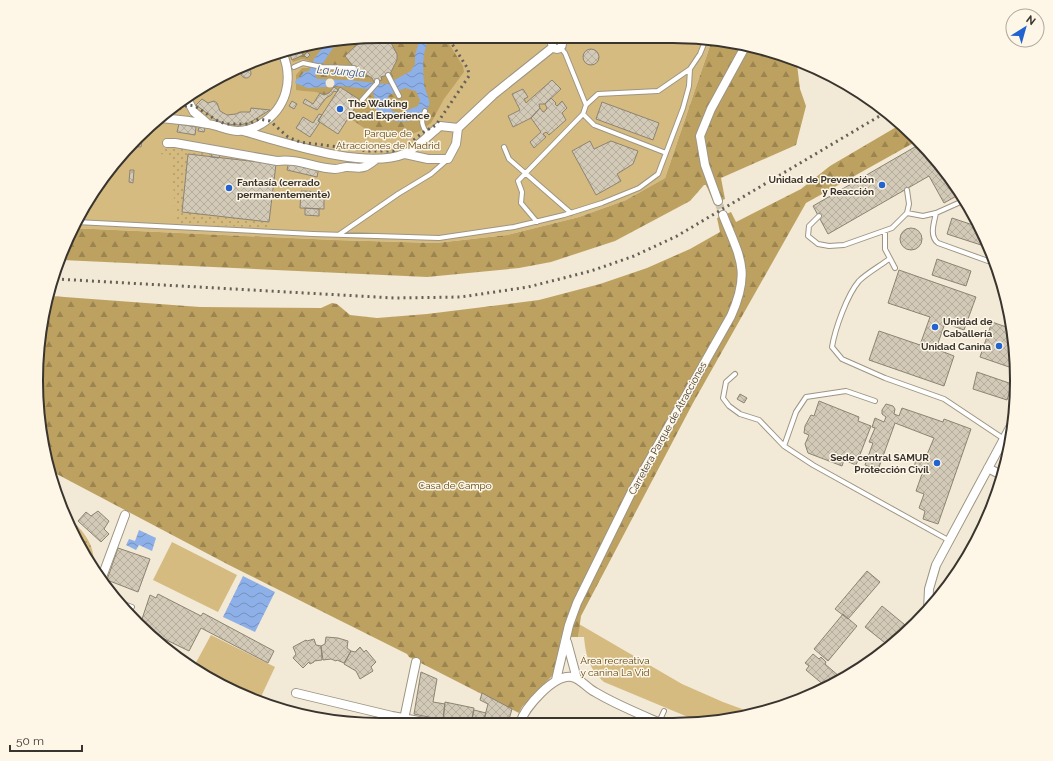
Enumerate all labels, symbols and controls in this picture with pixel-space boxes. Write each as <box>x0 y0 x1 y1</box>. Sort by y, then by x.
north arrow <box>1005 8 1045 48</box>
text: N <box>1023 13 1038 28</box>
water label: La Jungla <box>316 63 366 80</box>
place label: The Walking Dead Experience <box>348 98 429 121</box>
marker: The Walking Dead Experience <box>335 104 345 114</box>
park label: Parque de Atracciones de Madrid <box>336 128 440 151</box>
place label: Unidad de Prevención y Reacción <box>769 174 874 197</box>
place label: Fantasía (cerrado permanentemente) <box>237 177 330 200</box>
marker: Unidad de Prevención y Reacción <box>877 180 887 190</box>
marker: Fantasía (cerrado permanentemente) <box>224 183 234 193</box>
place label: Unidad de Caballería <box>943 316 992 339</box>
marker: Unidad de Caballería <box>930 322 940 332</box>
place label: Unidad Canina <box>921 341 991 352</box>
marker: Unidad Canina <box>994 341 1004 351</box>
street label: Carretera Parque de Atracciones <box>626 360 709 496</box>
place label: Sede central SAMUR Protección Civil <box>830 452 930 475</box>
marker: Sede central SAMUR Protección Civil <box>932 458 942 468</box>
park label: Casa de Campo <box>418 480 492 491</box>
park label: Área recreativa y canina La Vid <box>580 655 650 678</box>
scale bar <box>10 727 82 753</box>
text: 50 m <box>16 734 44 748</box>

